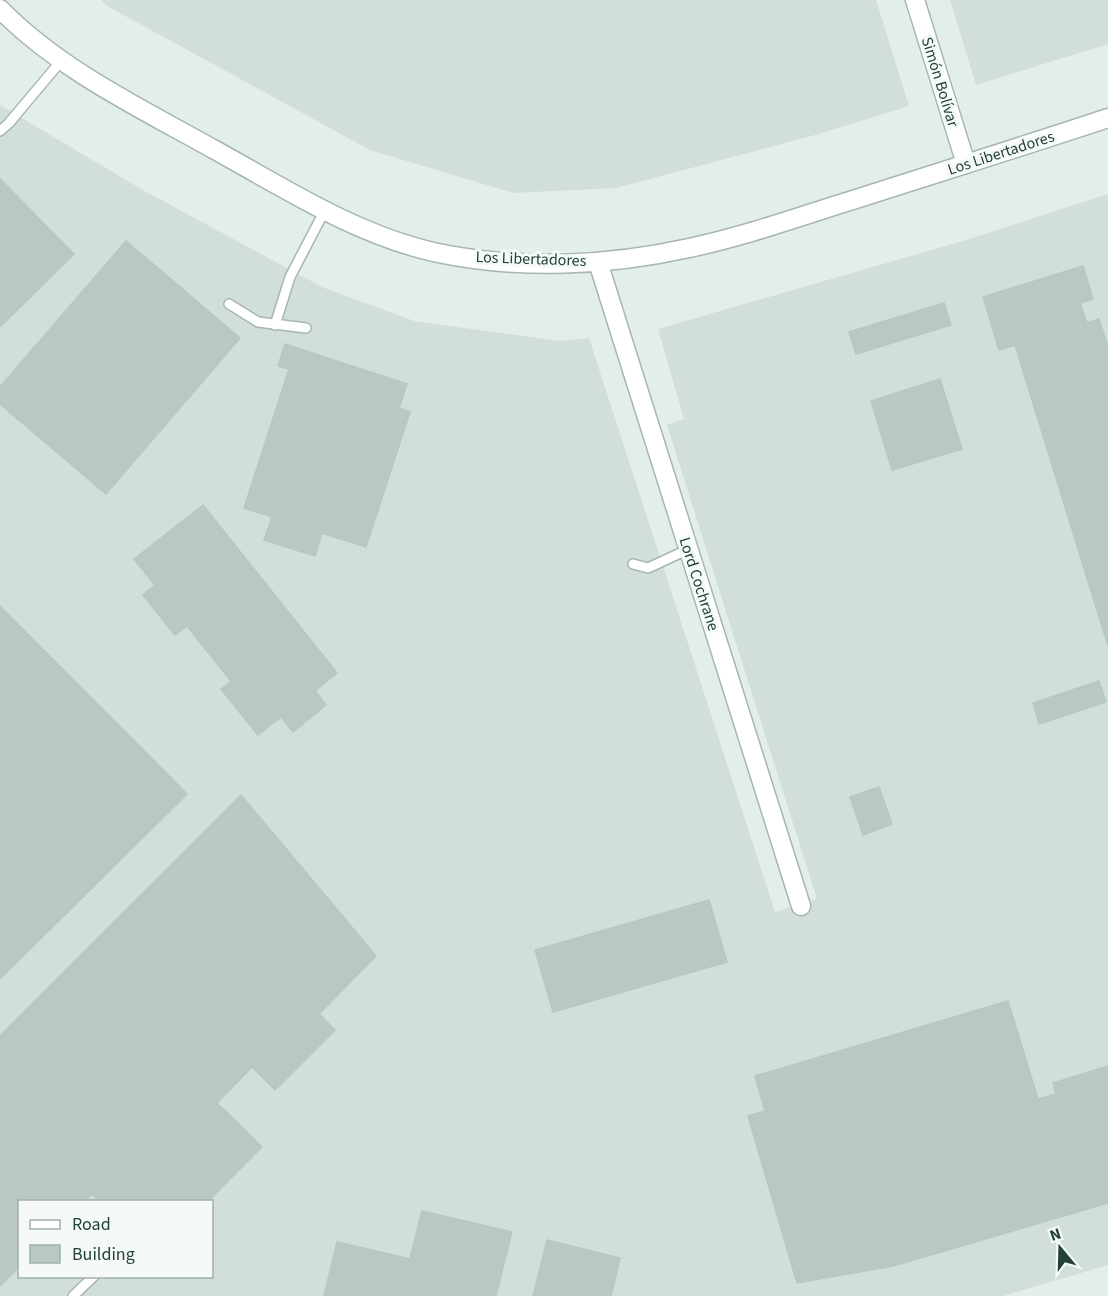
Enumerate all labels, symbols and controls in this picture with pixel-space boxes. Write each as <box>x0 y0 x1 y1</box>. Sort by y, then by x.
street label: Simón Bolívar <box>916 34 964 130</box>
street label: Los Libertadores <box>945 125 1057 181</box>
street label: Los Libertadores <box>475 246 587 272</box>
street label: Lord Cochrane <box>673 534 725 634</box>
legend <box>18 1200 213 1278</box>
text: Road <box>72 1212 111 1237</box>
north arrow <box>1030 1218 1090 1278</box>
text: N <box>1047 1223 1064 1247</box>
text: Building <box>72 1242 135 1267</box>

